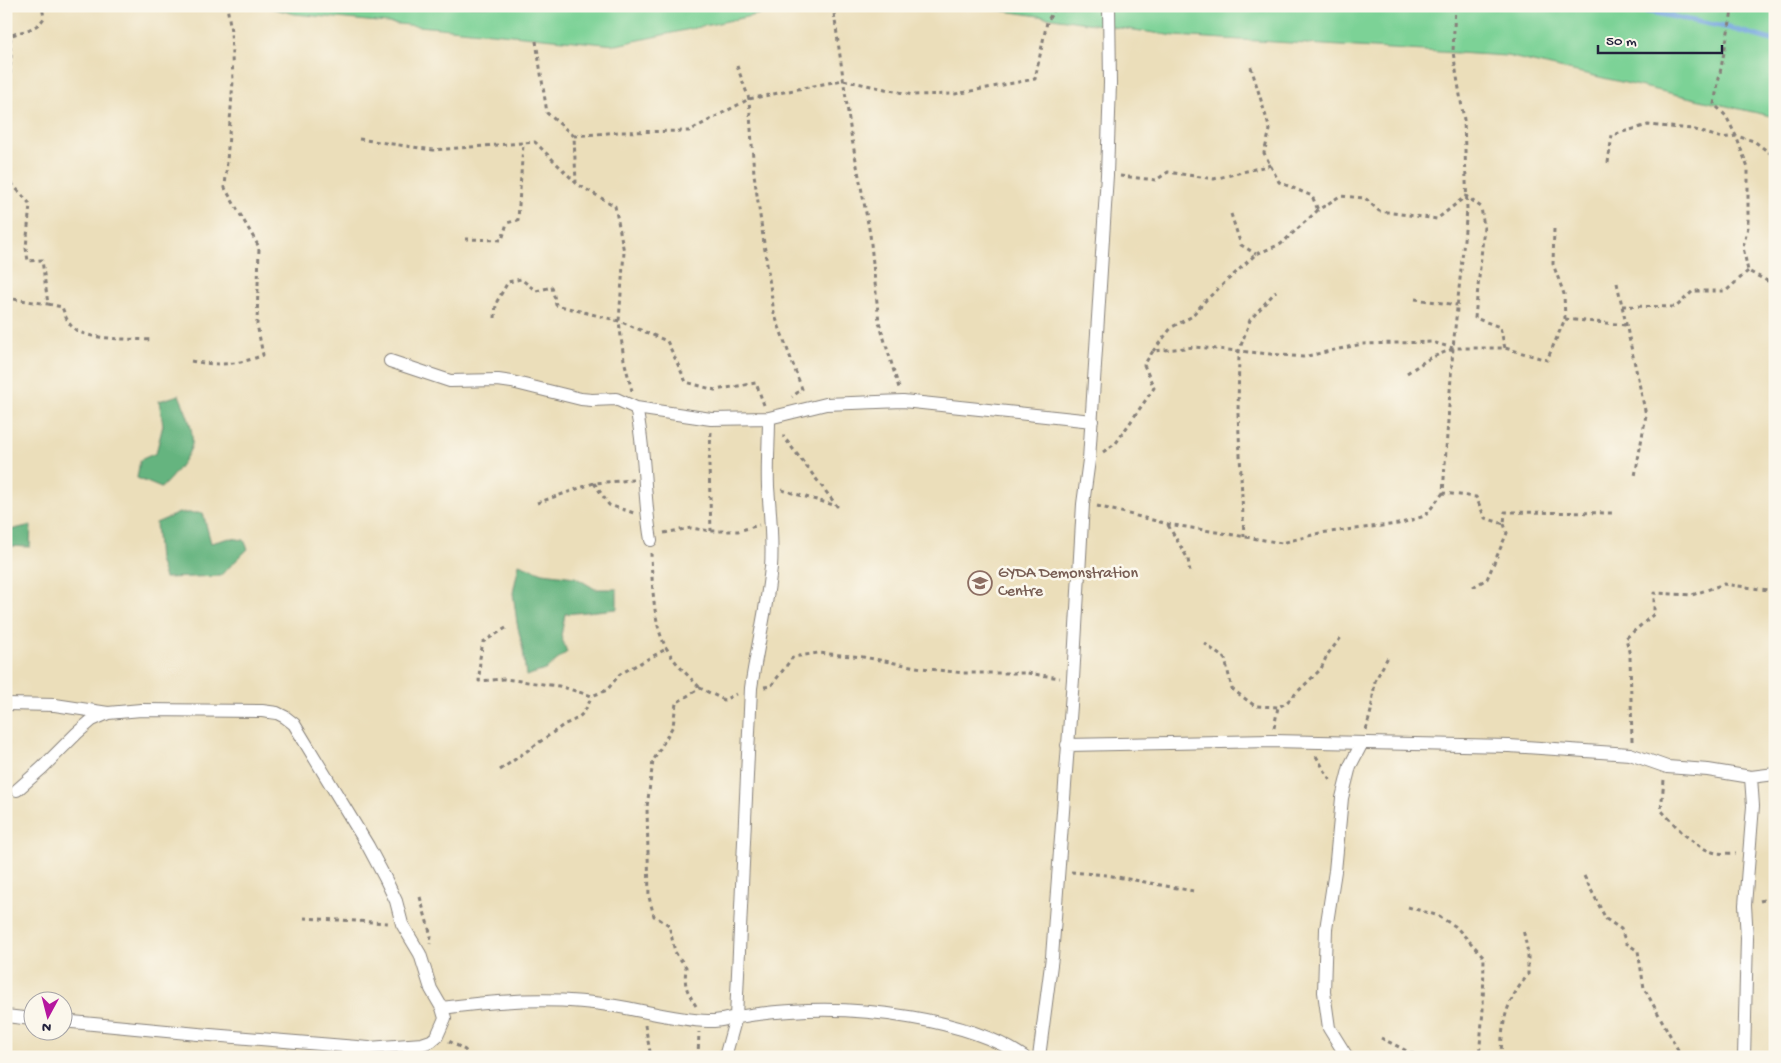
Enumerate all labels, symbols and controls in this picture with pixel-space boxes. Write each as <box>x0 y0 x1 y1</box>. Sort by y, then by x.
scale bar <box>1598 22 1722 54</box>
text: 50 m <box>1606 33 1637 51</box>
place label: GYDA Demonstration Centre <box>998 565 1138 602</box>
school or university icon: GYDA Demonstration Centre <box>967 570 993 596</box>
north arrow <box>22 990 72 1040</box>
text: N <box>41 1017 52 1035</box>

